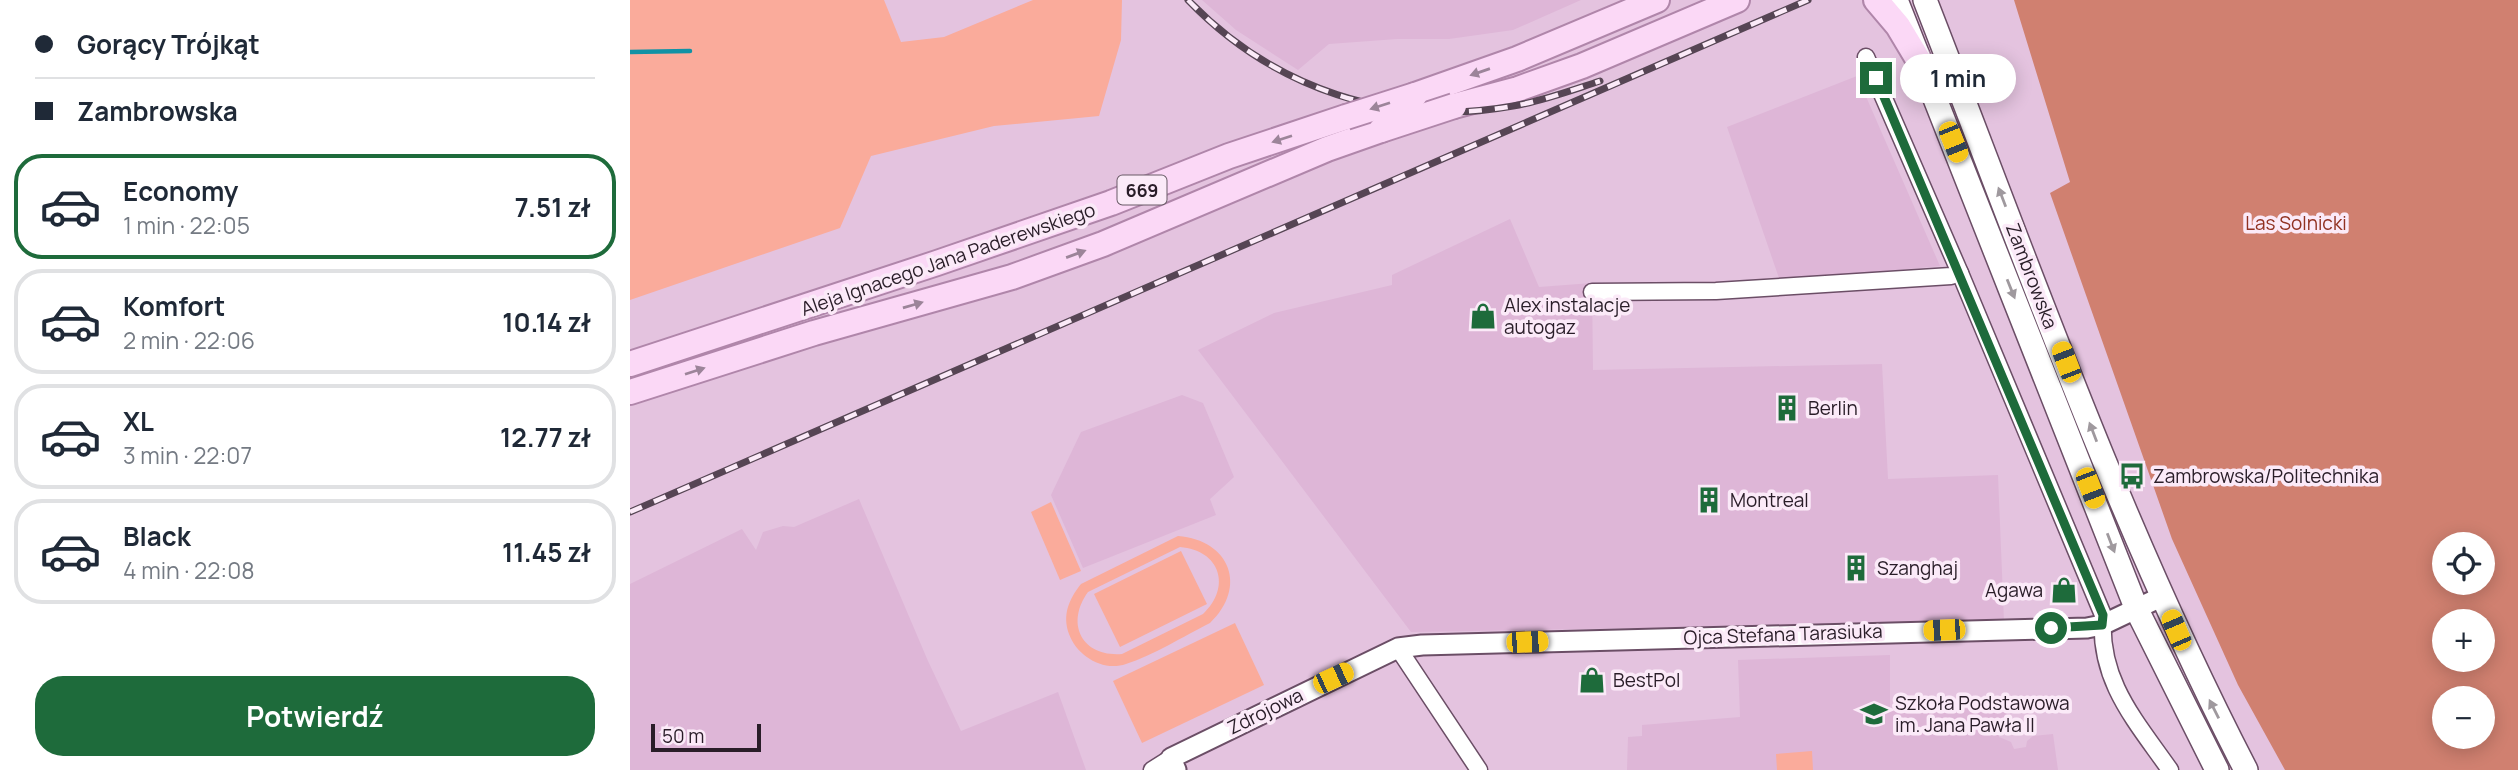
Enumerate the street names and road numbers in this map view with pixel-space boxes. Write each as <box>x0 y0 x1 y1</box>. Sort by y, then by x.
road number: 669 <box>1118 176 1166 204</box>
street label: Aleja Ignacego Jana Paderewskiego <box>797 196 1099 322</box>
street label: Zambrowska <box>2000 219 2064 333</box>
street label: Ojca Stefana Tarasiuka <box>1683 618 1883 650</box>
street label: Zdrojowa <box>1223 682 1307 740</box>

